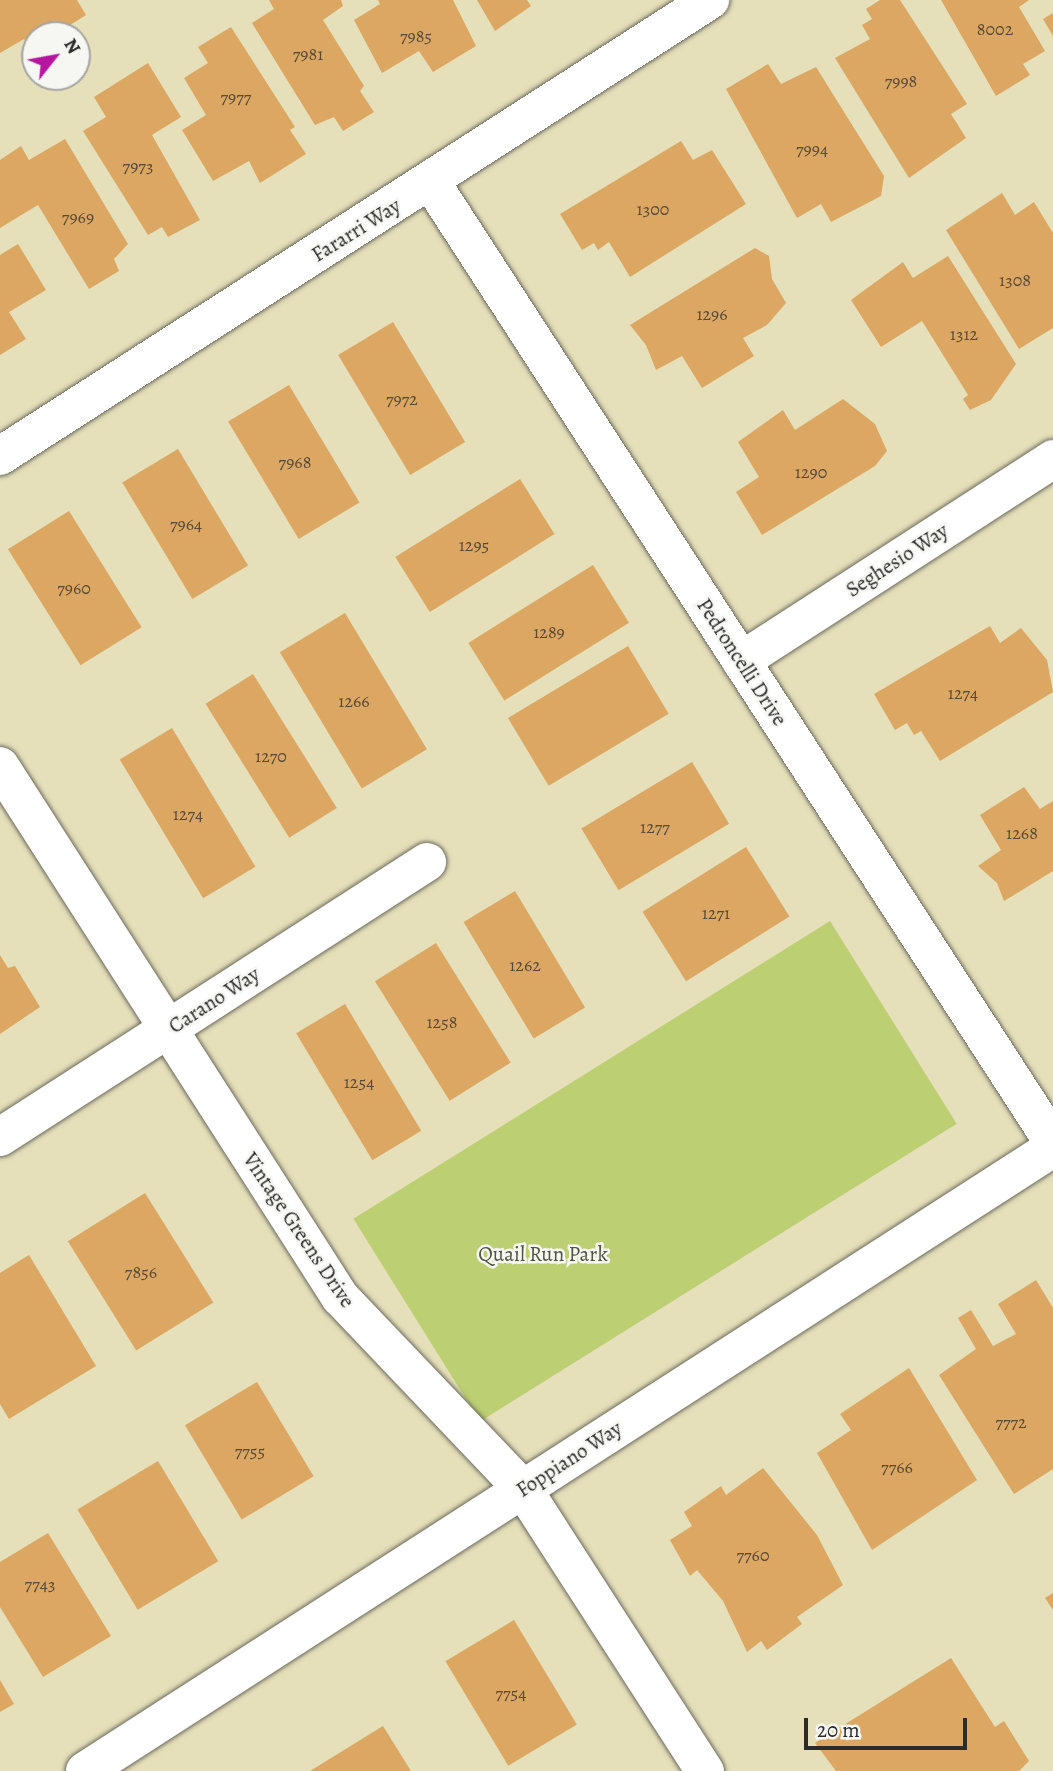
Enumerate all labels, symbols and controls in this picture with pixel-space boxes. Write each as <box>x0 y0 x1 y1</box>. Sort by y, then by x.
house number: 8002 <box>977 18 1013 40</box>
north arrow <box>21 21 91 91</box>
house number: 7985 <box>400 25 432 47</box>
text: N <box>58 34 87 59</box>
house number: 7981 <box>293 43 323 65</box>
house number: 7998 <box>885 70 917 92</box>
house number: 7977 <box>221 86 251 108</box>
house number: 7994 <box>796 138 828 160</box>
house number: 7973 <box>123 155 153 177</box>
street label: Fararri Way <box>307 193 405 267</box>
house number: 1300 <box>637 198 669 220</box>
house number: 7969 <box>62 206 94 228</box>
house number: 1308 <box>999 269 1031 291</box>
house number: 1296 <box>696 303 728 325</box>
house number: 1312 <box>950 323 978 345</box>
house number: 7972 <box>386 388 418 410</box>
house number: 7968 <box>279 451 311 473</box>
house number: 1290 <box>795 461 827 483</box>
house number: 7964 <box>170 513 202 535</box>
street label: Seghesio Way <box>841 518 953 602</box>
house number: 1295 <box>459 534 489 556</box>
house number: 7960 <box>57 577 91 599</box>
street label: Pedroncelli Drive <box>692 594 792 730</box>
house number: 1289 <box>533 621 565 643</box>
house number: 1274 <box>948 682 978 704</box>
house number: 1266 <box>338 690 370 712</box>
house number: 1270 <box>255 745 287 767</box>
house number: 1274 <box>173 803 203 825</box>
house number: 1277 <box>640 816 670 838</box>
house number: 1268 <box>1006 822 1038 844</box>
house number: 1271 <box>702 902 730 924</box>
house number: 1262 <box>509 954 541 976</box>
street label: Carano Way <box>164 961 264 1039</box>
house number: 1258 <box>426 1011 458 1033</box>
house number: 1254 <box>344 1071 374 1093</box>
street label: Vintage Greens Drive <box>238 1148 360 1312</box>
park label: Quail Run Park <box>478 1241 608 1267</box>
house number: 7856 <box>125 1261 157 1283</box>
house number: 7772 <box>995 1411 1027 1433</box>
street label: Foppiano Way <box>511 1416 627 1502</box>
house number: 7755 <box>235 1440 265 1462</box>
house number: 7766 <box>881 1456 913 1478</box>
house number: 7760 <box>736 1544 770 1566</box>
house number: 7743 <box>25 1573 55 1595</box>
house number: 7754 <box>495 1682 527 1704</box>
scale bar <box>808 1704 971 1748</box>
text: 20 m <box>817 1716 860 1744</box>

